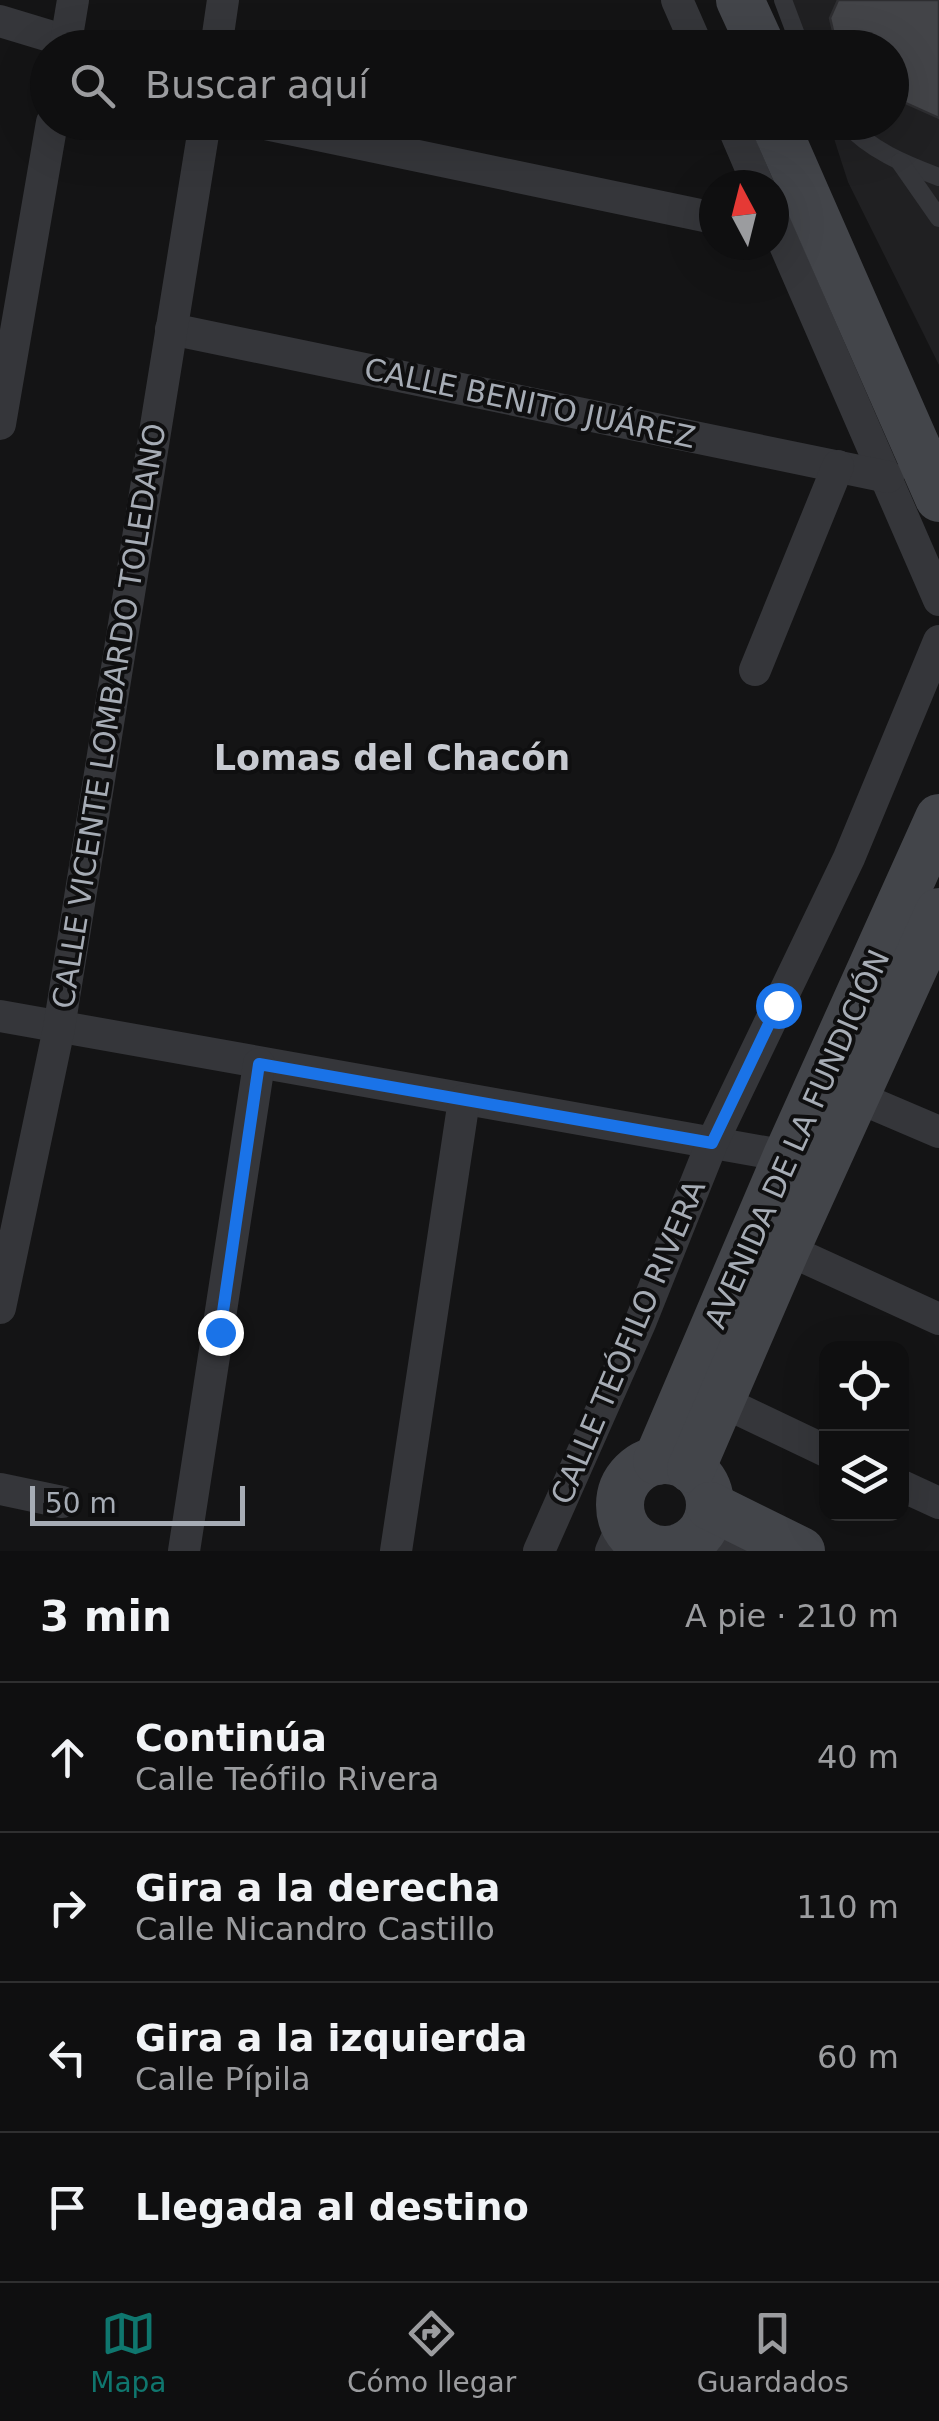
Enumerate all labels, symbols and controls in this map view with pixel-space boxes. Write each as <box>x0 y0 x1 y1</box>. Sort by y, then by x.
search box <box>30 30 909 140</box>
icon: search <box>65 58 120 113</box>
text: Buscar aquí <box>145 63 369 107</box>
north arrow <box>699 170 789 260</box>
street label: CALLE BENITO JUÁREZ <box>361 351 699 455</box>
street label: CALLE VICENTE LOMBARDO TOLEDANO <box>45 421 173 1011</box>
district label: Lomas del Chacón <box>214 738 570 778</box>
street label: AVENIDA DE LA FUNDICIÓN <box>697 944 896 1334</box>
route start <box>756 983 802 1029</box>
street label: CALLE TEÓFILO RIVERA <box>543 1174 712 1509</box>
route end <box>198 1310 244 1356</box>
map controls <box>819 1341 909 1521</box>
button: locate <box>819 1341 909 1431</box>
button: layers <box>819 1431 909 1521</box>
scale bar <box>30 1481 245 1526</box>
text: 50 m <box>45 1487 117 1520</box>
text: 3 min <box>40 1592 172 1641</box>
text: A pie · 210 m <box>685 1597 899 1635</box>
text: Continúa <box>135 1716 327 1760</box>
icon: ahead <box>40 1730 95 1785</box>
text: 40 m <box>817 1738 899 1776</box>
text: Calle Teófilo Rivera <box>135 1760 439 1798</box>
text: Gira a la derecha <box>135 1866 500 1910</box>
icon: right <box>40 1880 95 1935</box>
text: 110 m <box>797 1888 899 1926</box>
text: Calle Nicandro Castillo <box>135 1910 495 1948</box>
text: Gira a la izquierda <box>135 2016 527 2060</box>
icon: left <box>40 2030 95 2085</box>
text: 60 m <box>817 2038 899 2076</box>
text: Calle Pípila <box>135 2060 310 2098</box>
icon: arrive <box>40 2180 95 2235</box>
text: Llegada al destino <box>135 2185 529 2229</box>
tab: Mapa <box>90 2306 166 2399</box>
tab: Cómo llegar <box>347 2306 516 2399</box>
tab: Guardados <box>697 2306 849 2399</box>

